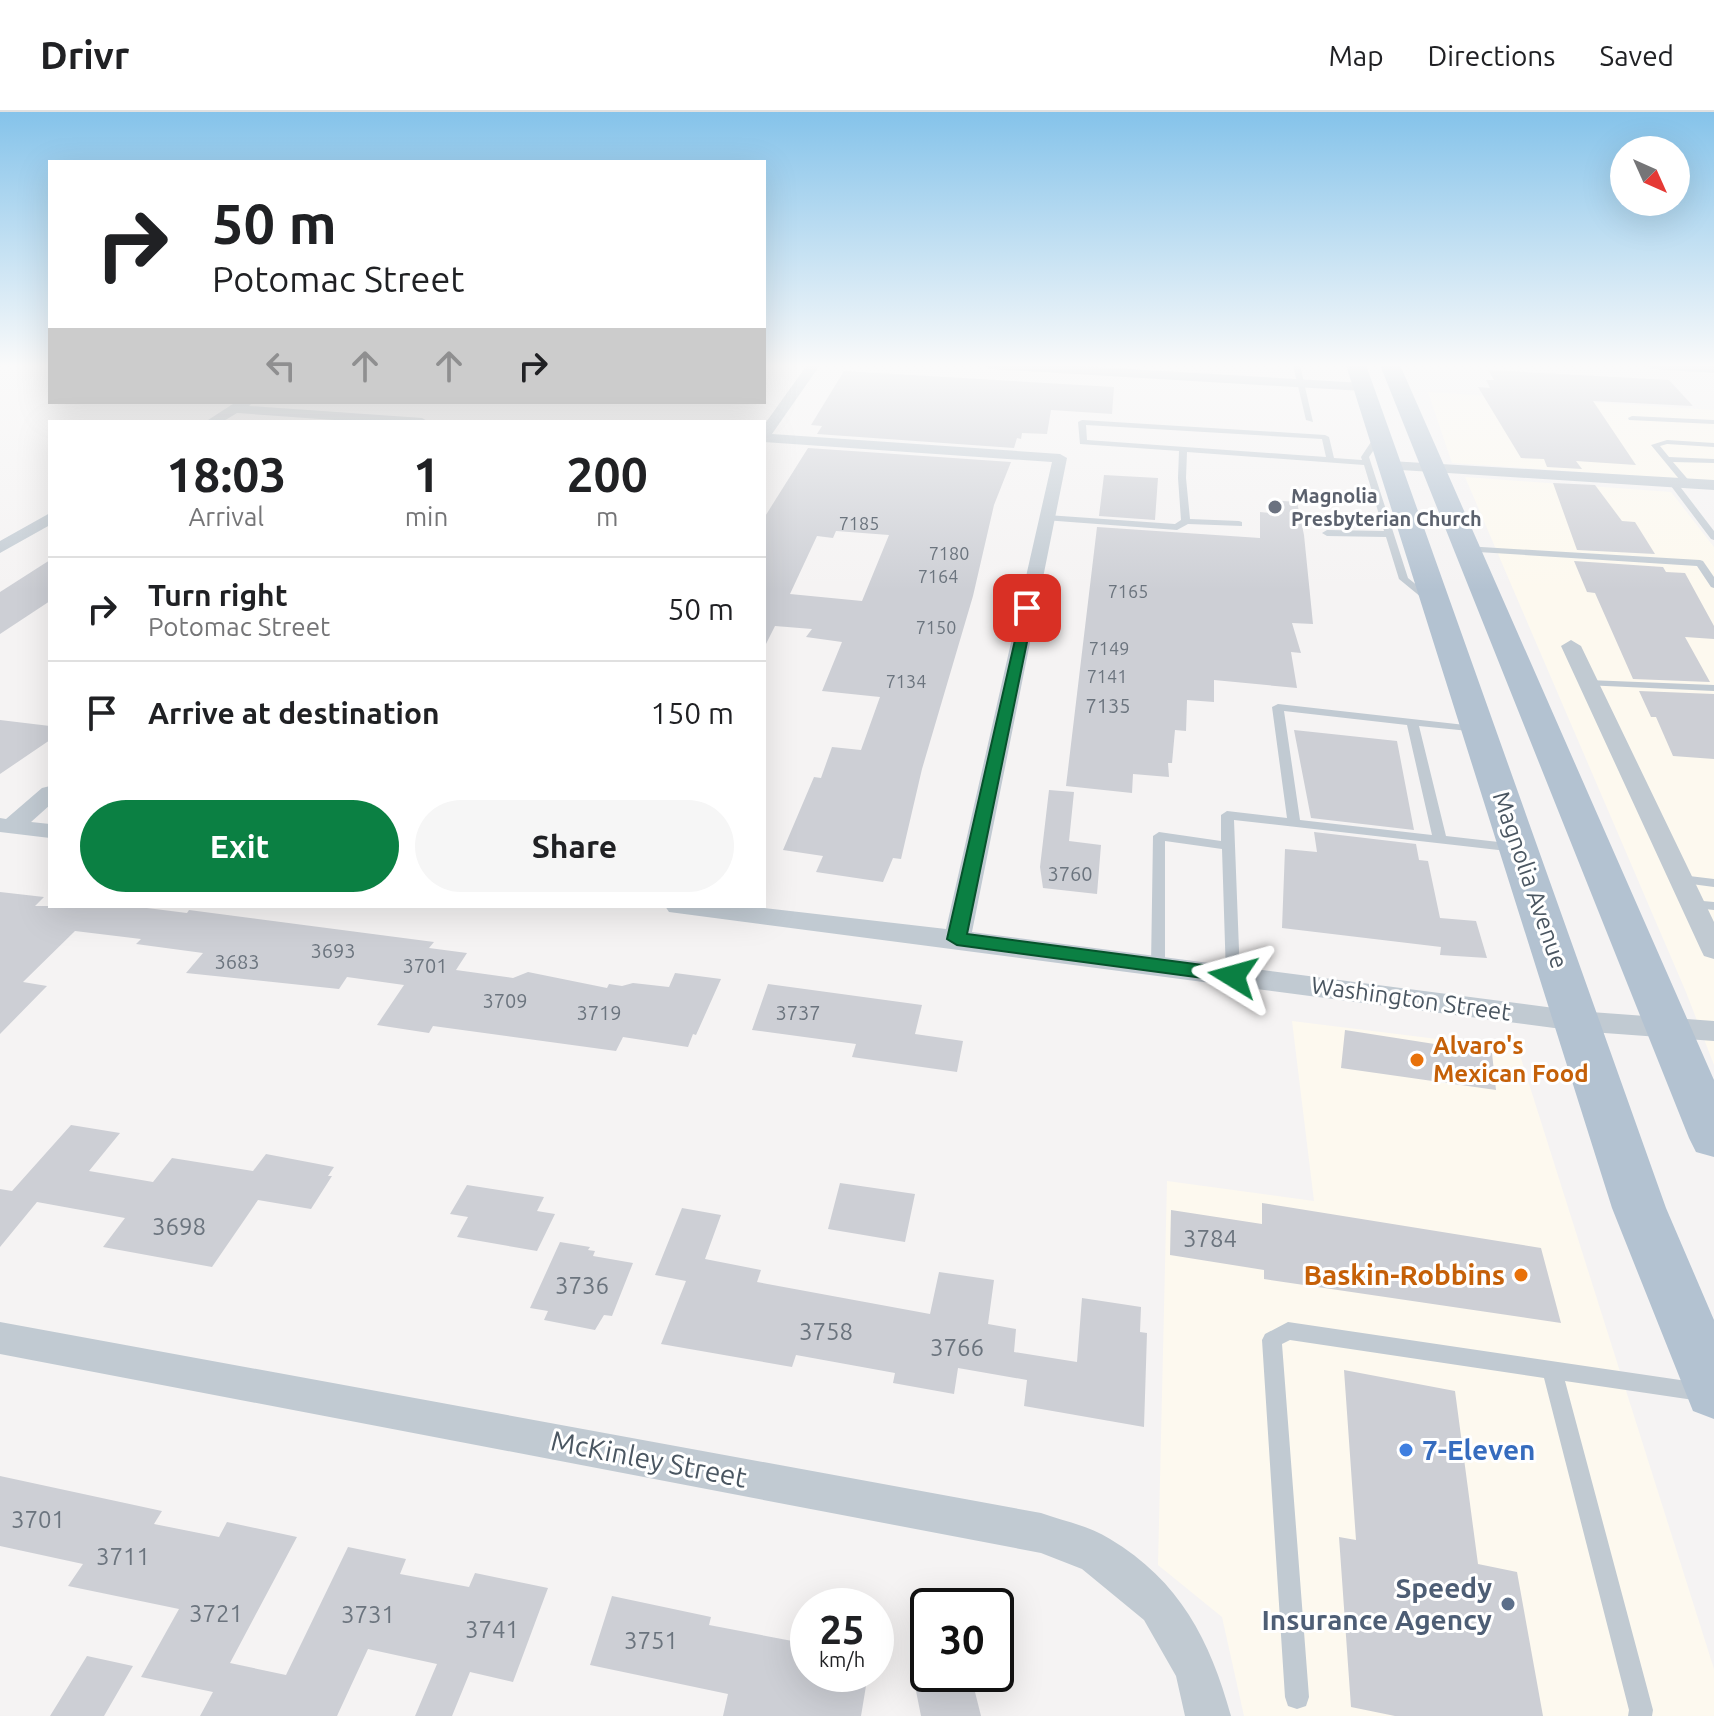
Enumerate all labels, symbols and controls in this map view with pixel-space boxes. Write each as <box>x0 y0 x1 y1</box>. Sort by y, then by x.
text: Drivr <box>40 34 129 76</box>
text: Map <box>1328 40 1384 71</box>
text: Directions <box>1428 40 1555 71</box>
text: Saved <box>1599 40 1674 71</box>
north arrow <box>1610 136 1690 216</box>
map controls <box>1610 136 1690 216</box>
icon: right <box>80 192 184 296</box>
text: 50 m <box>212 192 337 255</box>
text: Potomac Street <box>212 258 464 299</box>
icon: left <box>259 344 303 388</box>
icon: ahead <box>343 344 387 388</box>
icon: ahead <box>427 344 471 388</box>
icon: right <box>511 344 555 388</box>
text: 18:03 <box>166 447 286 501</box>
text: 1 <box>413 447 440 501</box>
text: 200 <box>567 447 648 501</box>
place label: Magnolia Presbyterian Church <box>1291 484 1482 530</box>
marker: Magnolia Presbyterian Church <box>1266 498 1284 516</box>
text: Arrival <box>188 502 264 531</box>
text: min <box>405 502 448 531</box>
text: m <box>596 502 618 531</box>
house number: 7185 <box>839 513 879 533</box>
house number: 7180 <box>929 543 969 563</box>
house number: 7164 <box>918 566 958 586</box>
pin <box>993 574 1061 642</box>
text: Turn right <box>148 578 288 612</box>
house number: 7165 <box>1108 581 1148 601</box>
icon: arrive <box>1005 586 1049 630</box>
icon: right <box>80 587 124 631</box>
text: 50 m <box>667 592 734 626</box>
text: Potomac Street <box>148 612 330 641</box>
house number: 7150 <box>916 617 956 637</box>
house number: 7149 <box>1089 638 1129 658</box>
house number: 7141 <box>1087 666 1127 686</box>
house number: 7134 <box>886 671 926 691</box>
icon: arrive <box>80 691 124 735</box>
house number: 7135 <box>1085 694 1131 717</box>
text: Arrive at destination <box>148 696 440 730</box>
text: 150 m <box>650 696 734 730</box>
street label: Magnolia Avenue <box>1488 788 1573 972</box>
button: Exit <box>80 800 399 892</box>
button: Share <box>415 800 734 892</box>
house number: 3760 <box>1047 862 1093 885</box>
position arrow <box>1191 934 1275 1018</box>
house number: 3693 <box>310 939 356 962</box>
house number: 3683 <box>214 950 260 973</box>
house number: 3701 <box>402 954 448 977</box>
street label: Washington Street <box>1310 971 1513 1026</box>
house number: 3709 <box>482 989 528 1012</box>
house number: 3719 <box>576 1001 622 1024</box>
house number: 3737 <box>775 1001 821 1024</box>
place label: Alvaro's Mexican Food <box>1433 1032 1589 1087</box>
marker: Alvaro's Mexican Food <box>1408 1051 1426 1069</box>
house number: 3698 <box>152 1213 206 1240</box>
house number: 3784 <box>1183 1225 1237 1252</box>
place label: Baskin-Robbins <box>1303 1259 1505 1290</box>
marker: Baskin-Robbins <box>1512 1266 1530 1284</box>
house number: 3736 <box>555 1272 609 1299</box>
house number: 3758 <box>799 1318 853 1345</box>
house number: 3766 <box>930 1334 984 1361</box>
street label: McKinley Street <box>549 1424 750 1493</box>
place label: 7-Eleven <box>1422 1434 1535 1465</box>
marker: 7-Eleven <box>1397 1441 1415 1459</box>
house number: 3701 <box>11 1506 65 1533</box>
house number: 3711 <box>96 1543 150 1570</box>
place label: Speedy Insurance Agency <box>1261 1572 1492 1635</box>
speed limit sign: 30 <box>910 1588 1014 1692</box>
marker: Speedy Insurance Agency <box>1499 1595 1517 1613</box>
house number: 3721 <box>189 1600 243 1627</box>
house number: 3731 <box>341 1601 395 1628</box>
text: 25 <box>819 1607 865 1652</box>
house number: 3741 <box>465 1616 519 1643</box>
house number: 3751 <box>624 1627 678 1654</box>
text: km/h <box>819 1648 865 1671</box>

